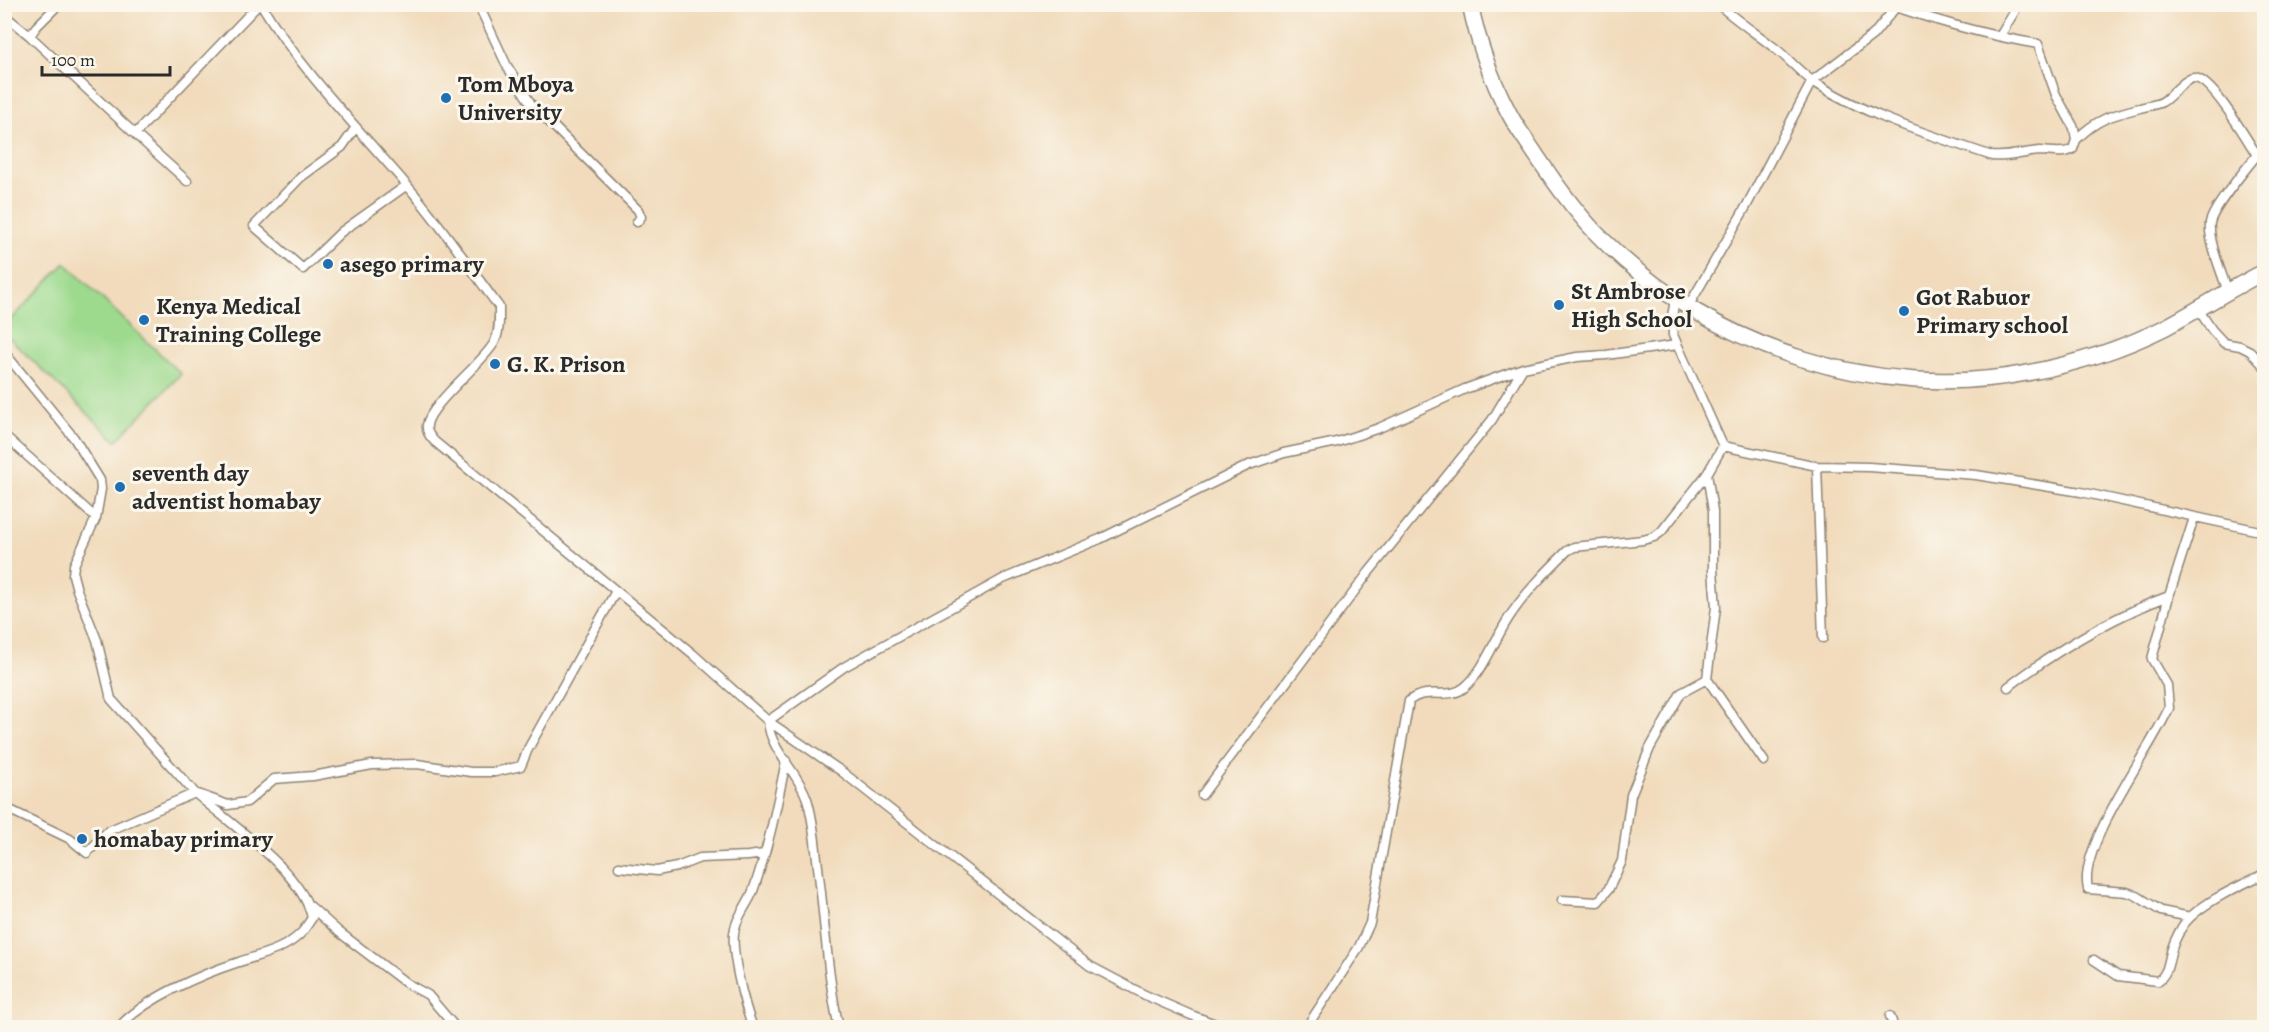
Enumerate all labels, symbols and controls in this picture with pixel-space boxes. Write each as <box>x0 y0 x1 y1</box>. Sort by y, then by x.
scale bar <box>42 39 170 77</box>
text: 100 m <box>51 48 95 72</box>
place label: Tom Mboya University <box>458 68 575 128</box>
marker: Tom Mboya University <box>439 91 453 105</box>
place label: asego primary <box>340 248 485 280</box>
marker: asego primary <box>321 257 335 271</box>
place label: St Ambrose High School <box>1571 275 1693 335</box>
place label: Got Rabuor Primary school <box>1916 281 2069 341</box>
place label: Kenya Medical Training College <box>156 290 321 350</box>
marker: St Ambrose High School <box>1552 298 1566 312</box>
marker: Got Rabuor Primary school <box>1897 304 1911 318</box>
marker: Kenya Medical Training College <box>137 313 151 327</box>
place label: G. K. Prison <box>507 348 626 380</box>
marker: G. K. Prison <box>488 357 502 371</box>
place label: seventh day adventist homabay <box>132 457 321 517</box>
marker: seventh day adventist homabay <box>113 480 127 494</box>
place label: homabay primary <box>94 823 274 855</box>
marker: homabay primary <box>75 832 89 846</box>

